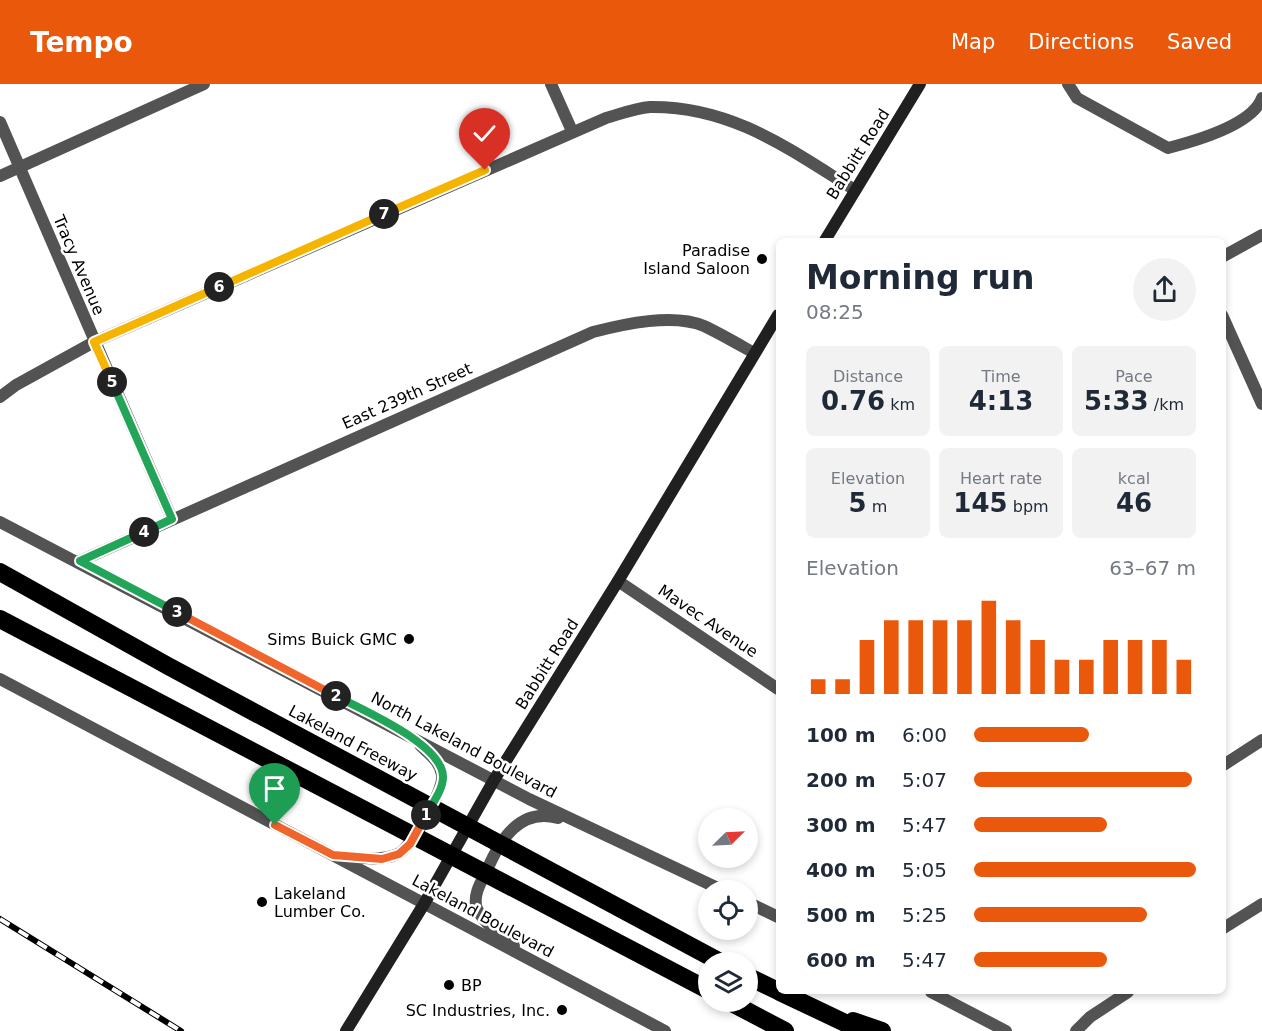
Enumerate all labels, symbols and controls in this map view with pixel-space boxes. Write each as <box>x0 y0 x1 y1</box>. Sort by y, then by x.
text: Tempo <box>30 26 133 59</box>
text: Map <box>951 30 995 54</box>
text: Directions <box>1028 30 1134 54</box>
text: Saved <box>1167 30 1232 54</box>
street label: Babbitt Road <box>823 105 893 203</box>
pin <box>459 108 510 170</box>
icon: check <box>468 117 501 150</box>
pin: 7 <box>369 199 399 229</box>
text: 7 <box>378 204 390 223</box>
street label: Tracy Avenue <box>49 211 109 318</box>
place label: Paradise Island Saloon <box>643 241 750 278</box>
marker: Paradise Island Saloon <box>755 252 769 266</box>
text: Morning run <box>806 258 1034 297</box>
button: share <box>1133 258 1196 321</box>
pin: 6 <box>204 272 234 302</box>
text: 6 <box>213 277 225 296</box>
text: 08:25 <box>806 300 864 324</box>
street label: East 239th Street <box>339 359 475 433</box>
pin: 5 <box>97 367 127 397</box>
text: Distance <box>833 367 903 386</box>
text: Time <box>981 367 1021 386</box>
text: Pace <box>1115 367 1153 386</box>
text: 5 <box>106 372 118 391</box>
text: 0.76 <box>821 386 885 416</box>
text: 4:13 <box>969 386 1033 416</box>
text: 5:33 <box>1084 386 1149 416</box>
text: km <box>885 395 915 414</box>
text: /km <box>1149 395 1184 414</box>
text: Elevation <box>831 469 905 488</box>
text: Heart rate <box>960 469 1042 488</box>
text: kcal <box>1118 469 1150 488</box>
text: 5 <box>849 488 867 518</box>
text: 145 <box>953 488 1008 518</box>
text: 46 <box>1116 488 1152 518</box>
text: m <box>867 497 887 516</box>
text: bpm <box>1008 497 1049 516</box>
pin: 4 <box>129 517 159 547</box>
text: 4 <box>138 522 150 541</box>
text: Elevation <box>806 556 899 580</box>
text: 63–67 m <box>1109 556 1196 580</box>
street label: Mavec Avenue <box>654 581 762 661</box>
pin: 3 <box>162 597 192 627</box>
text: 3 <box>171 602 183 621</box>
street label: Babbitt Road <box>512 615 582 713</box>
place label: Sims Buick GMC <box>267 630 397 649</box>
marker: Sims Buick GMC <box>402 632 416 646</box>
pin: 2 <box>321 681 351 711</box>
text: 2 <box>330 686 342 705</box>
street label: North Lakeland Boulevard <box>368 688 560 802</box>
street label: Lakeland Freeway <box>285 701 421 785</box>
text: 100 m <box>806 723 876 747</box>
text: 6:00 <box>902 723 947 747</box>
pin <box>249 763 300 825</box>
text: 200 m <box>806 768 876 792</box>
text: 5:07 <box>902 768 947 792</box>
icon: arrive <box>258 772 291 805</box>
pin: 1 <box>411 800 441 830</box>
text: 1 <box>420 805 432 824</box>
north arrow <box>698 808 758 868</box>
map controls <box>698 808 758 1012</box>
text: 300 m <box>806 813 876 837</box>
text: 5:47 <box>902 813 947 837</box>
text: 400 m <box>806 858 876 882</box>
text: 5:05 <box>902 858 947 882</box>
street label: Lakeland Boulevard <box>409 871 557 961</box>
button: locate <box>698 880 758 940</box>
place label: Lakeland Lumber Co. <box>274 884 366 921</box>
marker: Lakeland Lumber Co. <box>255 895 269 909</box>
text: 500 m <box>806 903 876 927</box>
text: 5:25 <box>902 903 947 927</box>
text: 600 m <box>806 948 876 972</box>
text: 5:47 <box>902 948 947 972</box>
button: layers <box>698 952 758 1012</box>
place label: BP <box>461 976 482 995</box>
marker: BP <box>442 978 456 992</box>
place label: SC Industries, Inc. <box>406 1001 550 1020</box>
marker: SC Industries, Inc. <box>555 1003 569 1017</box>

